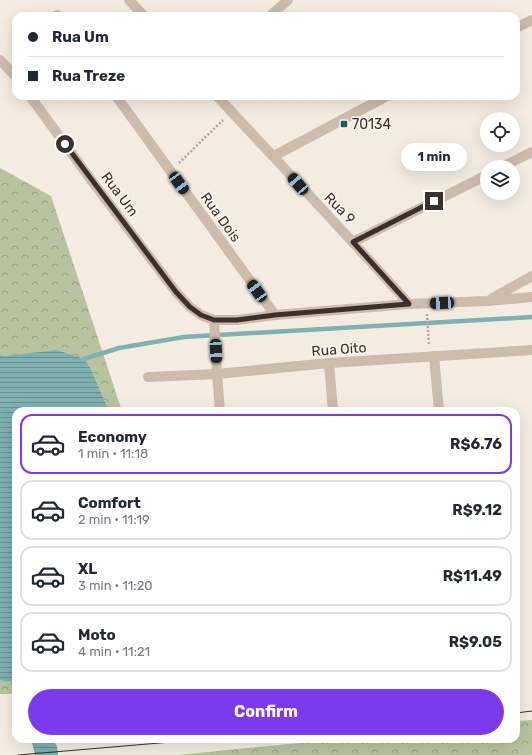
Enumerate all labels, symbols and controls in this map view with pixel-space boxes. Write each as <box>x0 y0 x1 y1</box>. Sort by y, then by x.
text: Rua Um <box>52 28 109 46</box>
text: Rua Treze <box>52 67 125 85</box>
map controls <box>480 112 520 200</box>
button: locate <box>480 112 520 152</box>
place label: 70134 <box>352 116 391 133</box>
marker: 70134 <box>339 119 349 129</box>
route start <box>56 135 74 153</box>
callout: 1 min <box>401 143 467 171</box>
text: 1 min <box>417 149 451 164</box>
button: layers <box>480 160 520 200</box>
street label: Rua Um <box>97 169 142 220</box>
car <box>167 170 191 196</box>
car <box>286 171 310 197</box>
street label: Rua Dois <box>197 189 244 245</box>
street label: Rua 9 <box>321 189 359 228</box>
route end <box>425 192 443 210</box>
car <box>245 278 269 304</box>
car <box>430 296 454 310</box>
car <box>209 339 223 363</box>
street label: Rua Oito <box>311 339 367 360</box>
icon: car <box>30 426 66 462</box>
text: Economy <box>78 428 147 446</box>
text: R$6.76 <box>450 435 502 453</box>
text: 1 min · 11:18 <box>78 446 148 461</box>
icon: car <box>30 492 66 528</box>
text: Comfort <box>78 494 141 512</box>
text: R$9.12 <box>452 501 502 519</box>
text: 2 min · 11:19 <box>78 512 150 527</box>
icon: car <box>30 558 66 594</box>
text: XL <box>78 560 97 578</box>
text: R$11.49 <box>443 567 502 585</box>
text: 3 min · 11:20 <box>78 578 153 593</box>
icon: car <box>30 624 66 660</box>
text: Moto <box>78 626 116 644</box>
text: R$9.05 <box>449 633 502 651</box>
text: 4 min · 11:21 <box>78 644 150 659</box>
button: Confirm <box>28 689 504 735</box>

